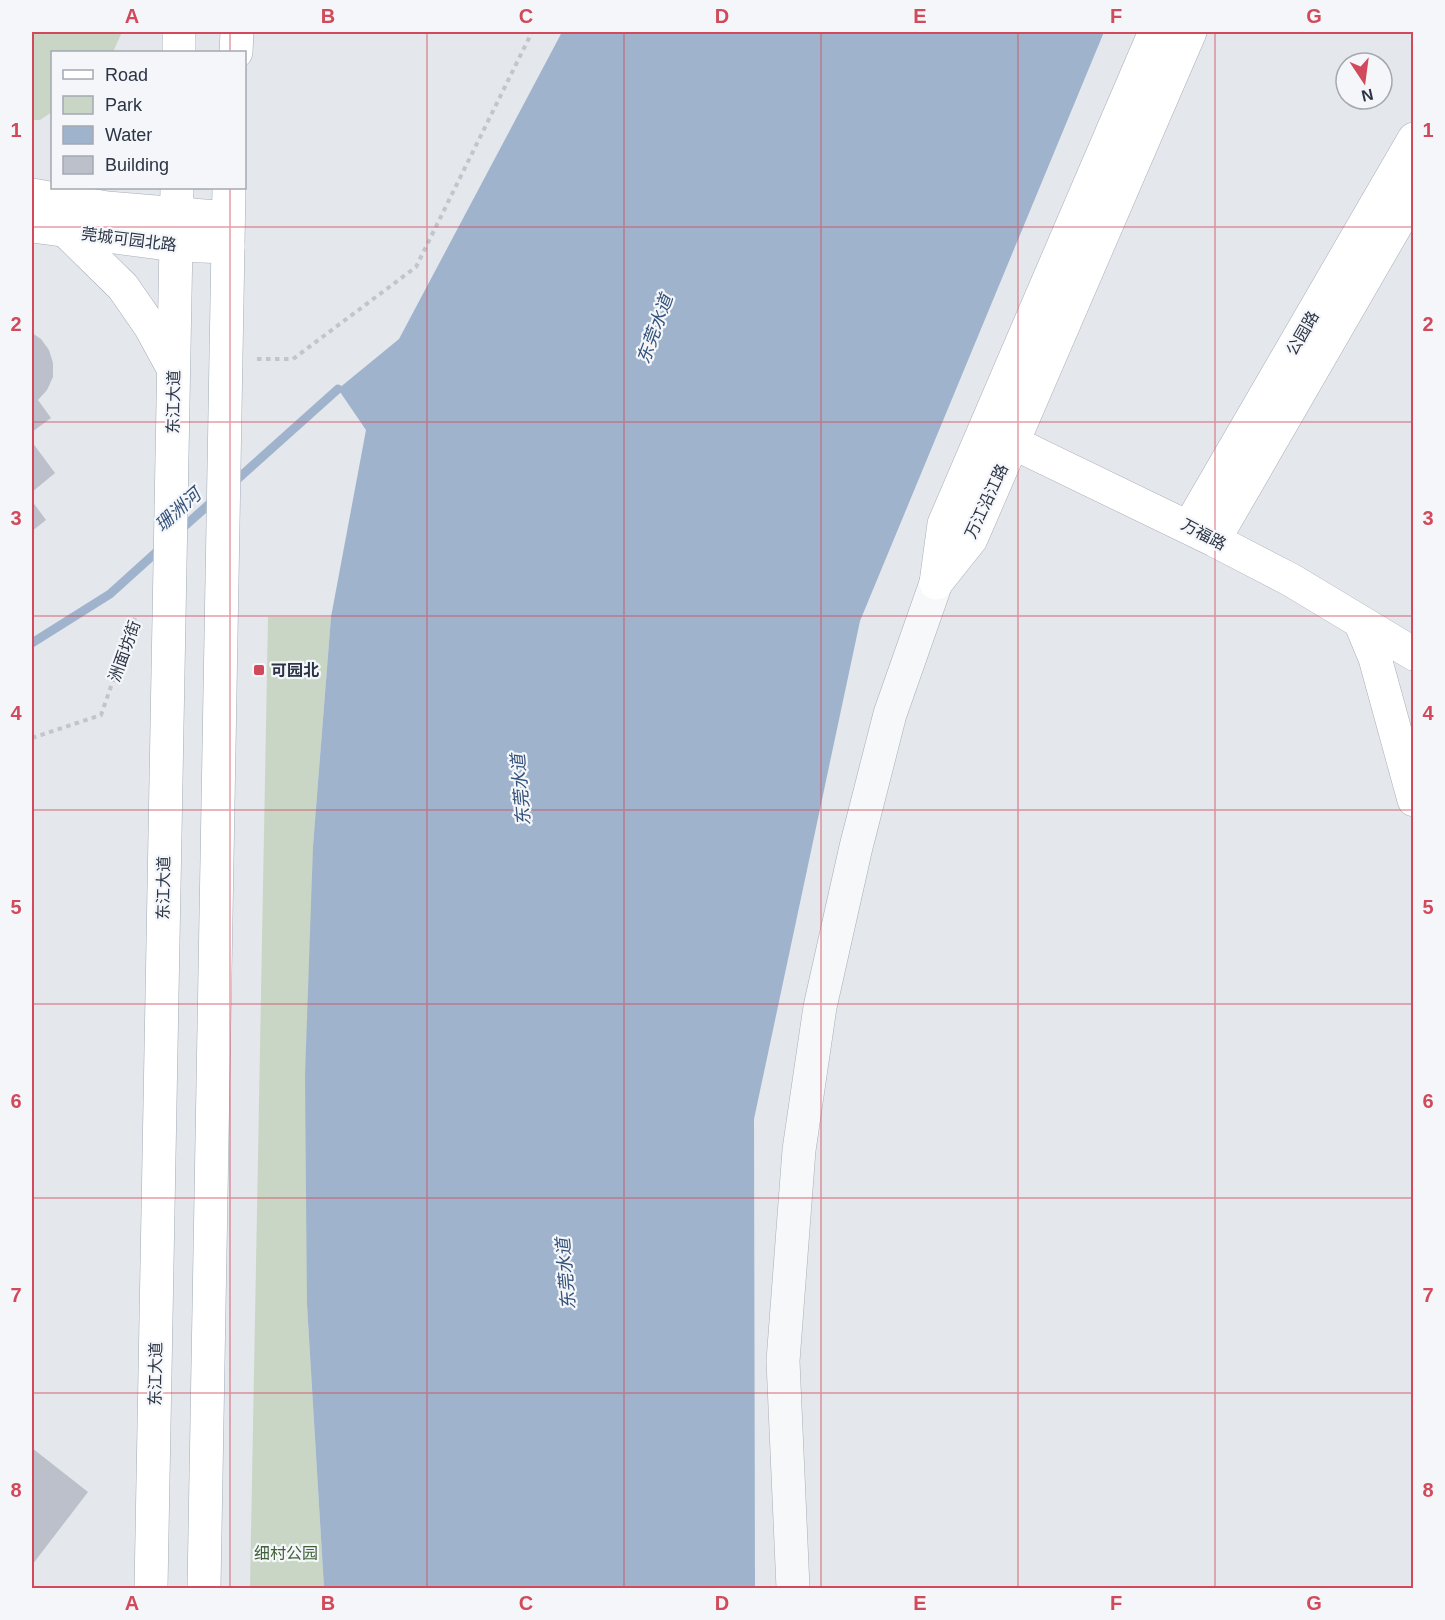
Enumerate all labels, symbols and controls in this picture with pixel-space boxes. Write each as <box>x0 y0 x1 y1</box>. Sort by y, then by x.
text: A <box>125 5 139 27</box>
text: B <box>321 5 335 27</box>
text: C <box>519 5 533 27</box>
text: D <box>715 5 729 27</box>
text: E <box>913 5 927 27</box>
text: F <box>1110 5 1122 27</box>
text: G <box>1306 5 1322 27</box>
legend <box>51 51 246 189</box>
north arrow <box>1334 51 1394 111</box>
text: Road <box>105 65 148 85</box>
text: N <box>1360 86 1375 105</box>
text: Park <box>105 95 143 115</box>
text: 1 <box>10 119 22 141</box>
text: 1 <box>1422 119 1434 141</box>
text: Water <box>105 125 152 145</box>
text: Building <box>105 155 169 175</box>
street label: 莞城可园北路 <box>80 225 178 254</box>
water label: 东莞水道 <box>633 289 678 366</box>
street label: 公园路 <box>1283 308 1322 358</box>
text: 2 <box>10 313 22 335</box>
text: 2 <box>1422 313 1434 335</box>
street label: 东江大道 <box>164 370 183 434</box>
street label: 万江沿江路 <box>962 461 1011 541</box>
water label: 珊洲河 <box>151 482 207 535</box>
text: 3 <box>10 507 22 529</box>
text: 3 <box>1422 507 1434 529</box>
street label: 万福路 <box>1179 516 1229 553</box>
street label: 洲面坊街 <box>106 618 143 684</box>
place label: 可园北 <box>271 662 319 679</box>
marker: 可园北 <box>252 663 266 677</box>
text: 4 <box>10 702 22 724</box>
text: 4 <box>1422 702 1434 724</box>
water label: 东莞水道 <box>508 750 534 827</box>
street label: 东江大道 <box>154 856 173 920</box>
text: 5 <box>10 896 22 918</box>
text: 5 <box>1422 896 1434 918</box>
text: 6 <box>10 1090 22 1112</box>
text: 6 <box>1422 1090 1434 1112</box>
water label: 东莞水道 <box>553 1234 579 1311</box>
text: 7 <box>10 1284 22 1306</box>
text: 7 <box>1422 1284 1434 1306</box>
street label: 东江大道 <box>146 1342 165 1406</box>
text: 8 <box>10 1479 22 1501</box>
text: 8 <box>1422 1479 1434 1501</box>
park label: 细村公园 <box>254 1545 318 1562</box>
text: A <box>125 1592 139 1614</box>
text: B <box>321 1592 335 1614</box>
text: C <box>519 1592 533 1614</box>
text: D <box>715 1592 729 1614</box>
text: E <box>913 1592 927 1614</box>
text: F <box>1110 1592 1122 1614</box>
text: G <box>1306 1592 1322 1614</box>

